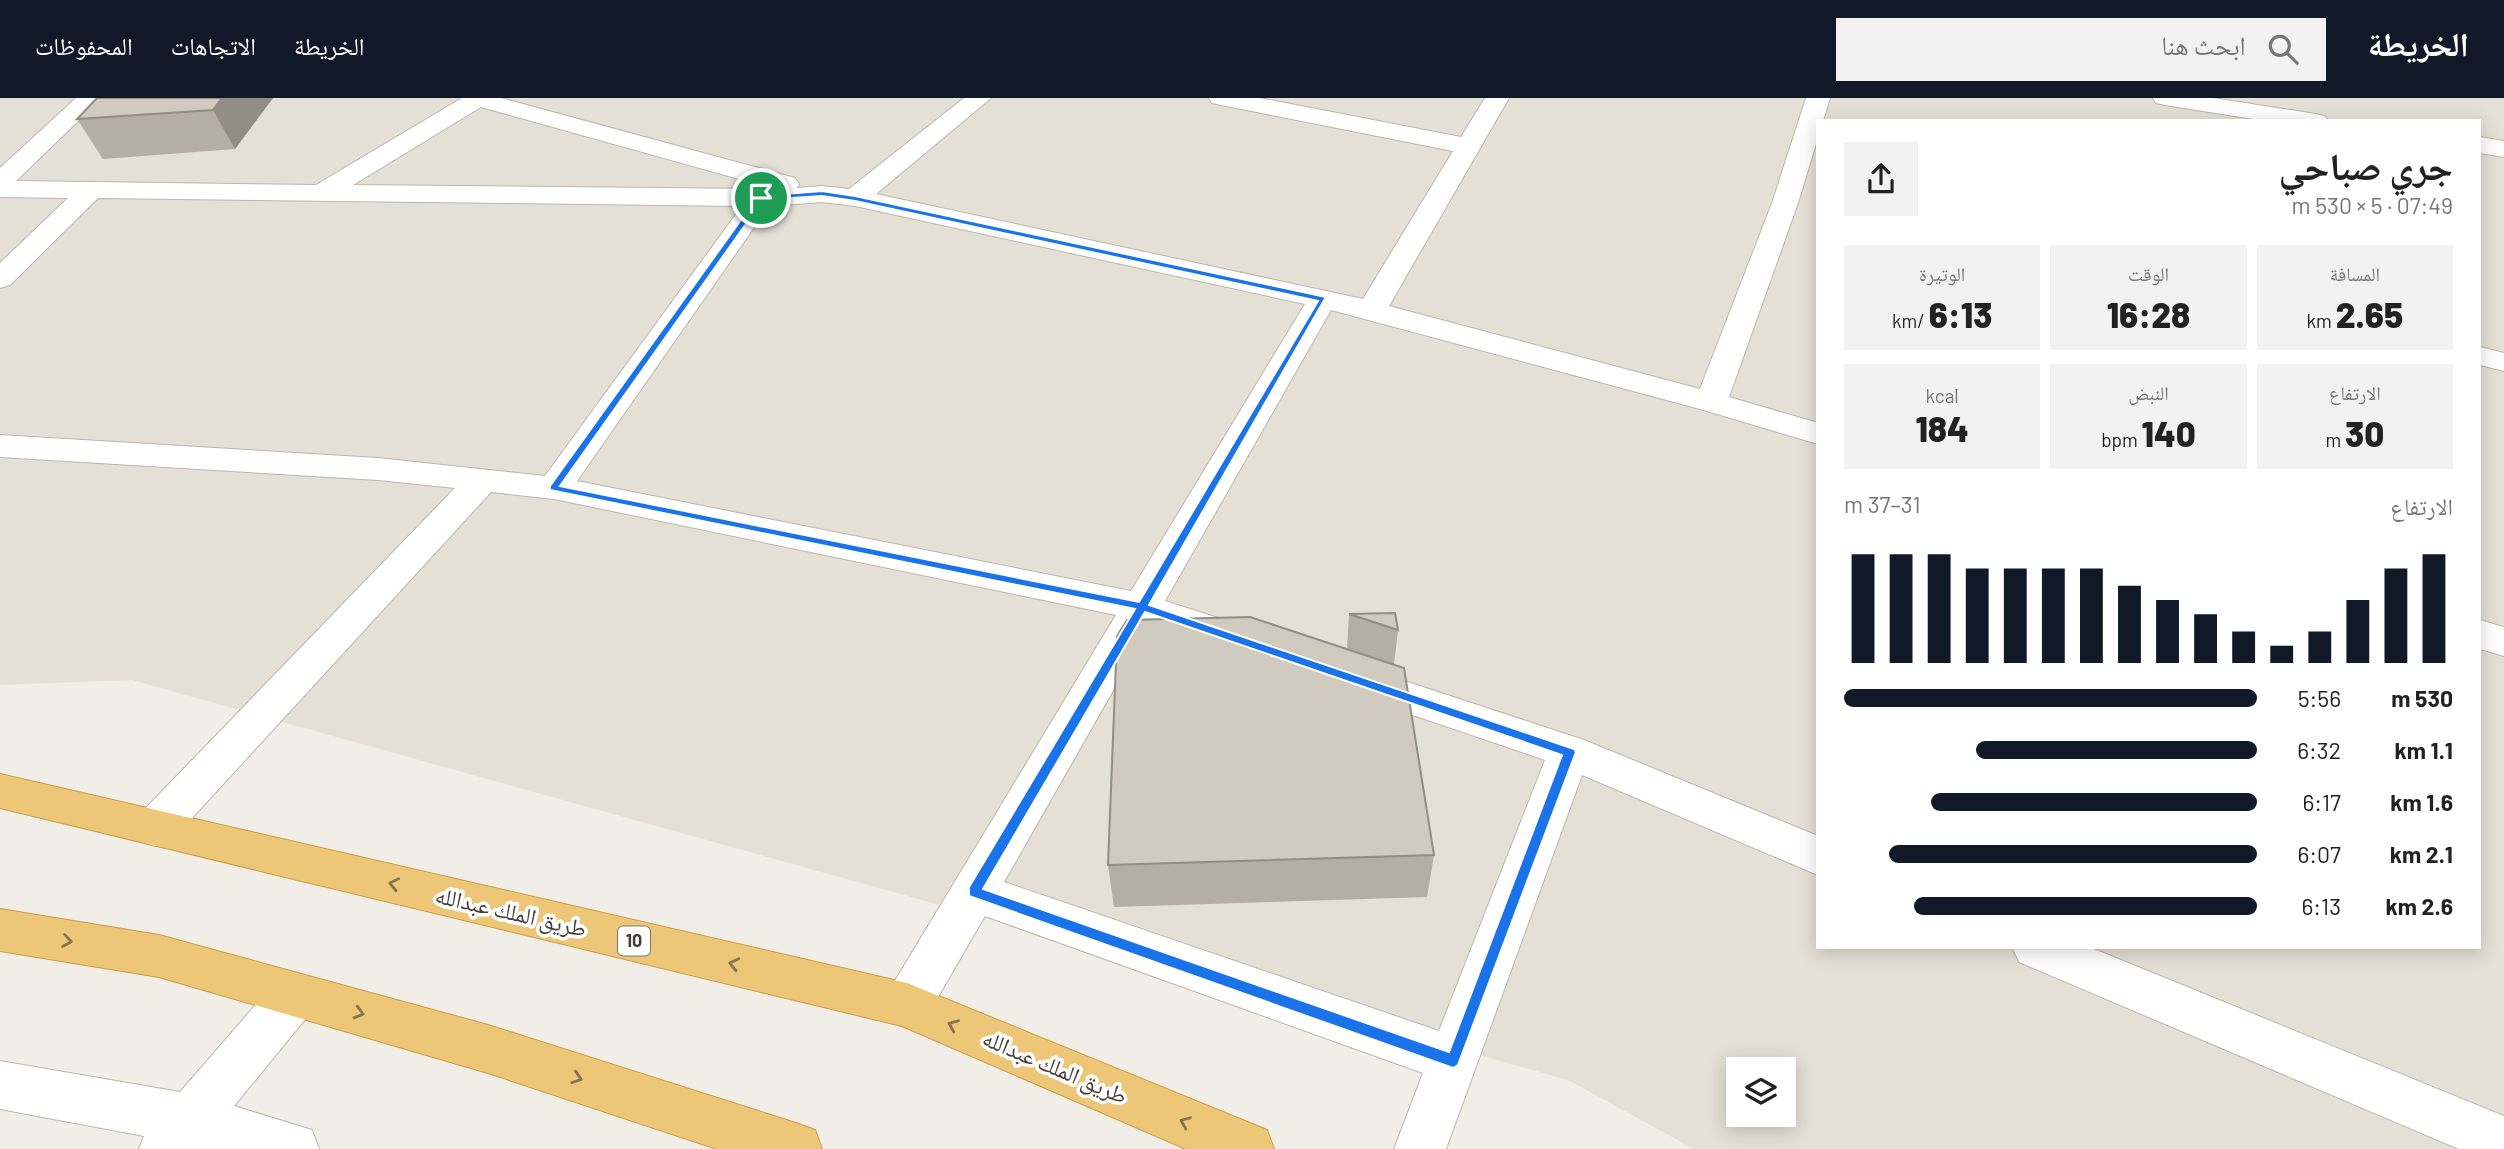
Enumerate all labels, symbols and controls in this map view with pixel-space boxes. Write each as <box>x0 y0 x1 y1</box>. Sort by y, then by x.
search box <box>1836 18 2326 81</box>
text: الخريطة <box>2368 23 2469 63</box>
text: ابحث هنا <box>2161 29 2246 60</box>
icon: search <box>2264 30 2302 68</box>
text: المحفوظات <box>35 31 133 60</box>
text: الاتجاهات <box>171 31 256 60</box>
text: الخريطة <box>294 31 365 60</box>
button: share <box>1844 142 1918 216</box>
text: جري صباحي <box>2278 142 2453 188</box>
pin <box>731 168 791 228</box>
icon: arrive <box>742 179 780 217</box>
text: 07:49 · 5 × 530 m <box>2292 191 2453 219</box>
text: الوتيرة <box>1919 262 1965 285</box>
text: الوقت <box>2128 262 2169 285</box>
text: المسافة <box>2330 262 2380 285</box>
text: 6:13 <box>1929 293 1992 335</box>
text: 16:28 <box>2107 293 2190 335</box>
text: 2.65 <box>2336 293 2403 335</box>
text: /km <box>1892 309 1929 332</box>
text: km <box>2307 309 2336 332</box>
text: النبض <box>2128 381 2169 404</box>
text: الارتفاع <box>2329 381 2381 404</box>
text: kcal <box>1926 384 1959 407</box>
text: 184 <box>1915 407 1969 449</box>
text: 140 <box>2142 412 2196 454</box>
text: 30 <box>2345 412 2384 454</box>
text: bpm <box>2101 428 2142 451</box>
text: m <box>2325 428 2345 451</box>
text: 31–37 m <box>1844 490 1920 518</box>
text: الارتفاع <box>2390 492 2453 520</box>
text: 5:56 <box>2298 684 2341 712</box>
text: 530 m <box>2391 684 2453 712</box>
text: 6:32 <box>2297 736 2341 764</box>
text: 1.1 km <box>2394 736 2453 764</box>
text: 6:17 <box>2302 788 2341 816</box>
text: 1.6 km <box>2390 788 2453 816</box>
text: 6:07 <box>2297 840 2341 868</box>
text: 2.1 km <box>2390 840 2453 868</box>
one-way arrow <box>388 878 400 892</box>
street label: طريق الملك عبدالله <box>433 880 590 943</box>
text: 6:13 <box>2301 892 2341 920</box>
text: 2.6 km <box>2385 892 2453 920</box>
road number: 10 <box>618 926 650 956</box>
one-way arrow <box>61 933 73 948</box>
one-way arrow <box>728 958 740 972</box>
one-way arrow <box>353 1005 365 1019</box>
one-way arrow <box>948 1019 960 1033</box>
street label: طريق الملك عبدالله <box>978 1023 1132 1110</box>
map controls <box>1726 1057 1796 1127</box>
button: layers <box>1726 1057 1796 1127</box>
one-way arrow <box>571 1070 583 1084</box>
one-way arrow <box>1180 1117 1192 1131</box>

